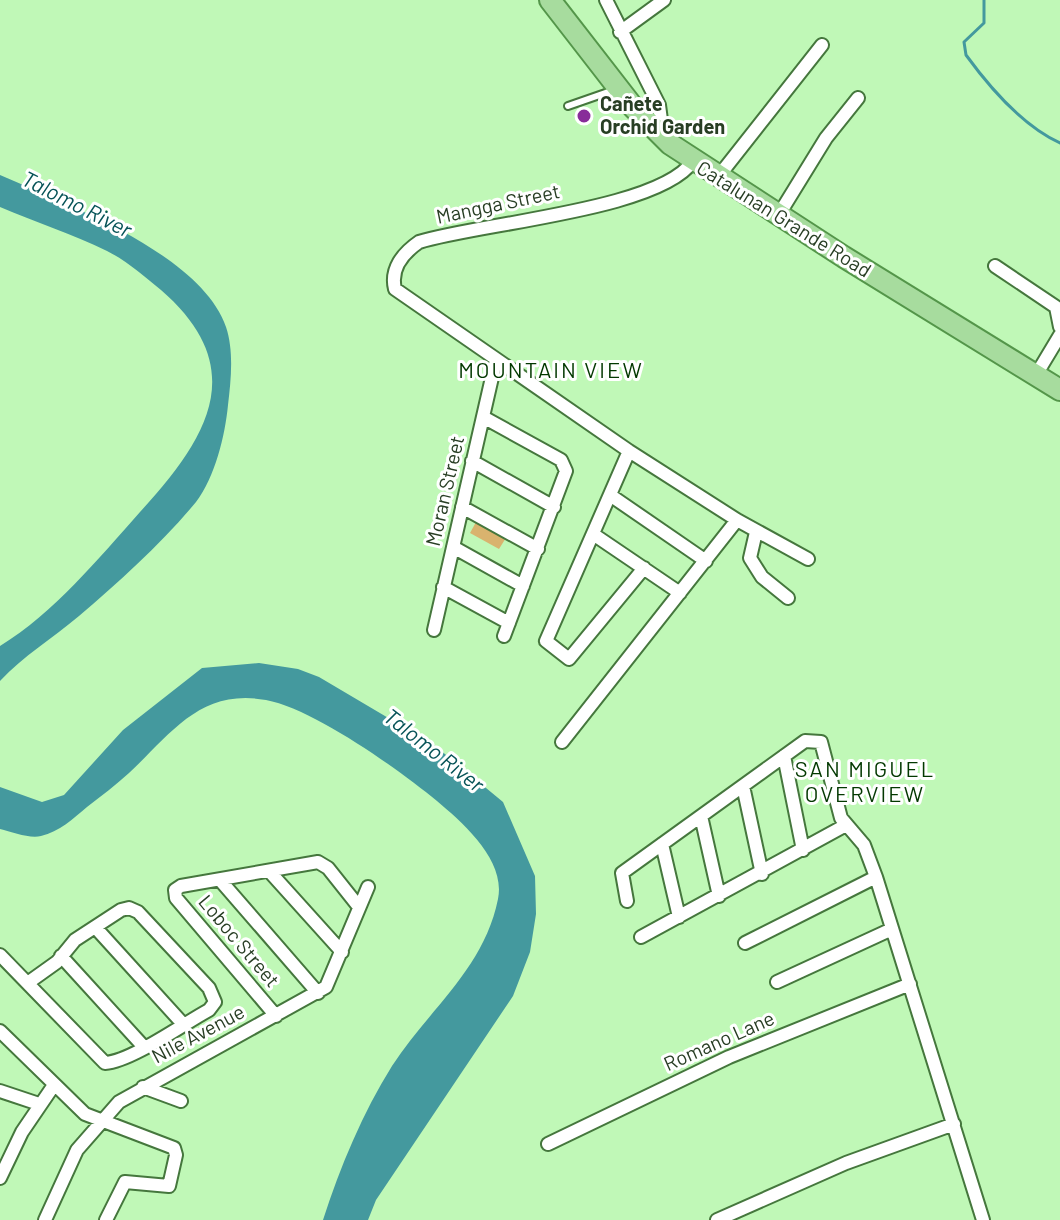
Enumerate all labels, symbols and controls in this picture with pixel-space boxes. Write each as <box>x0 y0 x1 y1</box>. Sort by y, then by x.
place label: Cañete Orchid Garden <box>600 91 725 138</box>
marker: Cañete Orchid Garden <box>575 107 593 125</box>
street label: Catalunan Grande Road <box>693 155 876 282</box>
water label: Talomo River <box>18 164 138 242</box>
street label: Mangga Street <box>434 178 562 228</box>
district label: MOUNTAIN VIEW <box>458 356 644 382</box>
street label: Moran Street <box>420 433 468 548</box>
water label: Talomo River <box>379 702 491 797</box>
district label: SAN MIGUEL OVERVIEW <box>795 755 935 806</box>
street label: Loboc Street <box>194 889 285 991</box>
street label: Nile Avenue <box>147 999 248 1068</box>
street label: Romano Lane <box>660 1005 777 1075</box>

